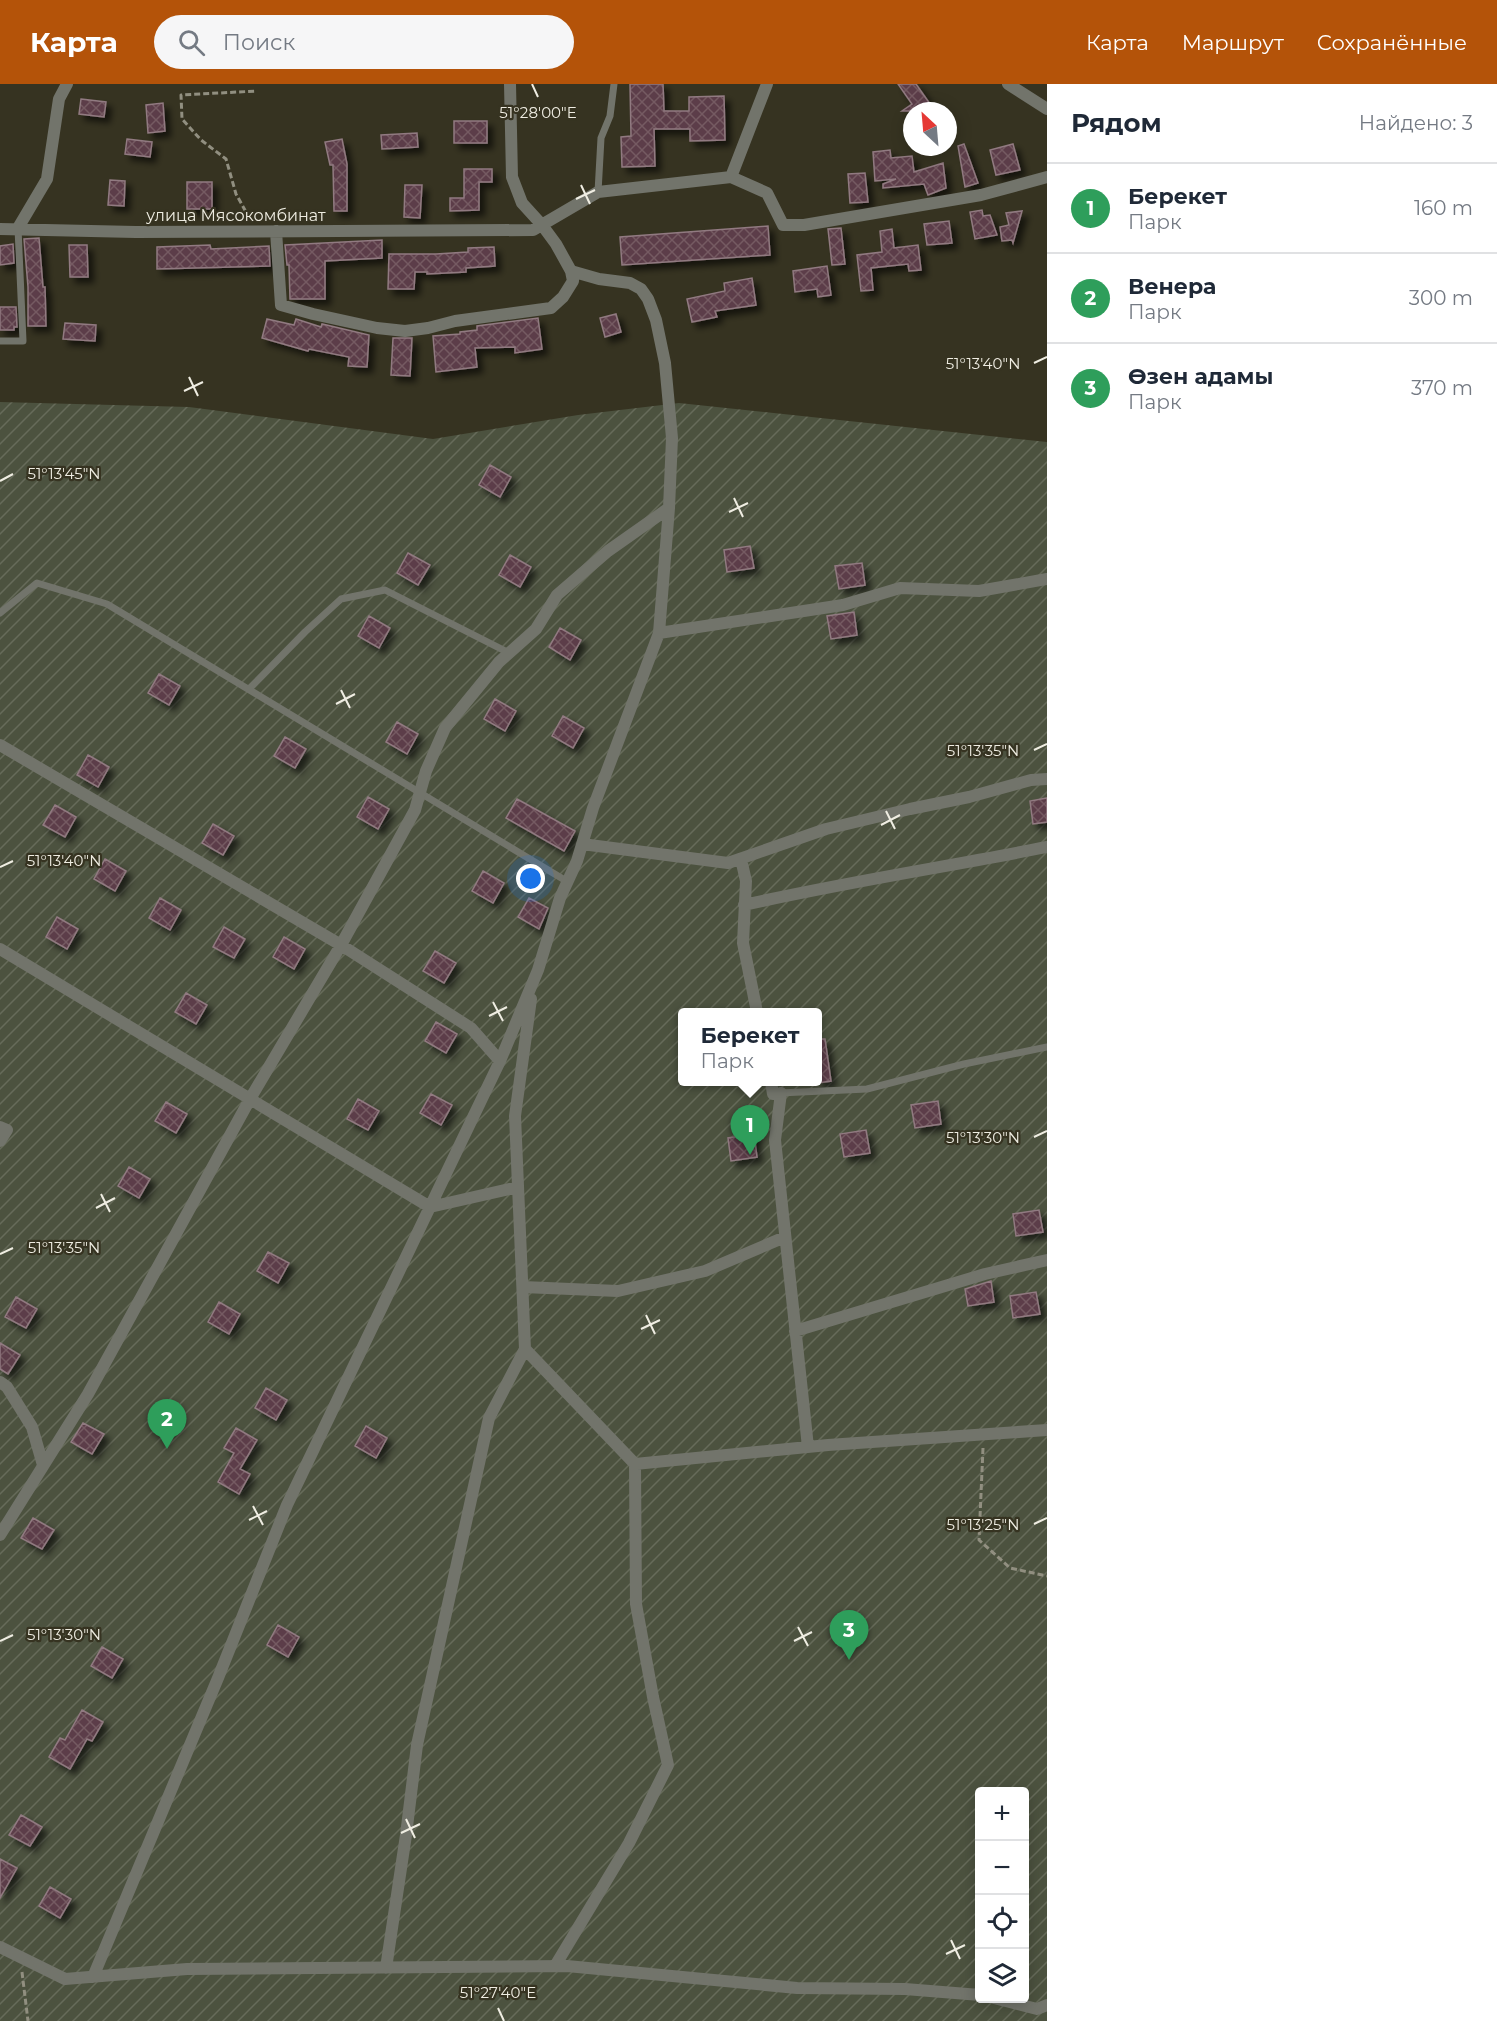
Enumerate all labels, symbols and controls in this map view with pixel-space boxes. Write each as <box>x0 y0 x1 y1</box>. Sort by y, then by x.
search box <box>154 15 574 69</box>
text: Карта <box>30 25 118 59</box>
icon: search <box>175 26 208 59</box>
text: Поиск <box>223 29 295 56</box>
text: Карта <box>1086 30 1149 55</box>
text: Маршрут <box>1182 30 1284 55</box>
text: Сохранённые <box>1317 30 1467 55</box>
north arrow <box>903 102 957 156</box>
text: 51°28'00"E <box>499 103 577 122</box>
text: Рядом <box>1071 107 1162 139</box>
text: Найдено: 3 <box>1359 111 1473 135</box>
text: Берекет <box>1128 183 1227 210</box>
text: 1 <box>1087 196 1094 220</box>
text: 160 m <box>1414 196 1473 220</box>
street label: улица Мясокомбинат <box>145 206 326 225</box>
text: Парк <box>1128 210 1182 234</box>
text: Венера <box>1128 273 1216 300</box>
text: 2 <box>1085 286 1096 310</box>
text: 300 m <box>1409 286 1473 310</box>
text: Парк <box>1128 300 1182 324</box>
text: 51°13'40"N <box>946 354 1020 373</box>
text: Өзен адамы <box>1128 363 1273 390</box>
text: 3 <box>1085 376 1096 400</box>
text: 370 m <box>1411 376 1473 400</box>
text: Парк <box>1128 390 1182 414</box>
text: 51°13'45"N <box>27 464 101 483</box>
text: 51°13'35"N <box>947 741 1019 760</box>
text: 51°13'40"N <box>27 851 101 870</box>
your location <box>516 864 545 893</box>
popup <box>678 1008 822 1086</box>
text: Берекет <box>700 1022 800 1049</box>
text: Парк <box>700 1049 754 1073</box>
pin: 1 <box>730 1106 770 1155</box>
text: 51°13'30"N <box>946 1128 1020 1147</box>
text: 51°13'35"N <box>28 1238 100 1257</box>
pin: 2 <box>148 1400 186 1449</box>
text: 51°13'25"N <box>947 1515 1019 1534</box>
pin: 3 <box>830 1610 868 1660</box>
text: 51°13'30"N <box>27 1625 101 1644</box>
map controls <box>975 1787 1029 2003</box>
button: + <box>975 1787 1029 1841</box>
button: − <box>975 1841 1029 1895</box>
button: locate <box>975 1895 1029 1949</box>
button: layers <box>975 1949 1029 2003</box>
text: 51°27'40"E <box>460 1983 536 2002</box>

